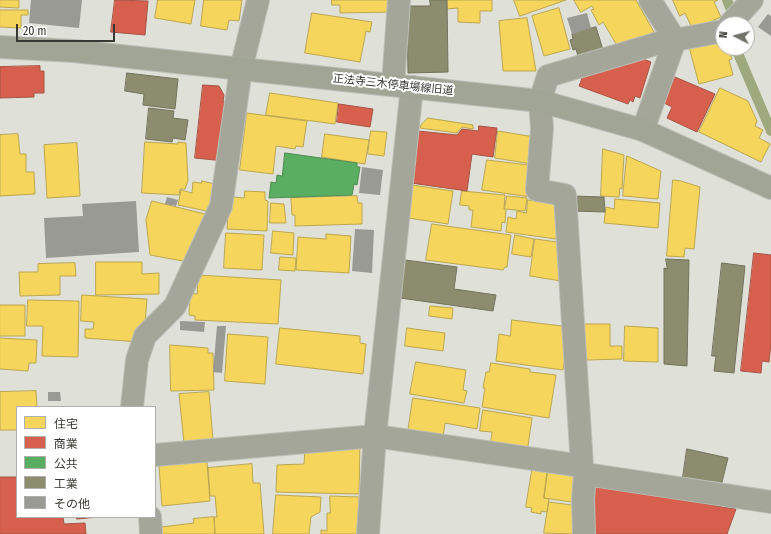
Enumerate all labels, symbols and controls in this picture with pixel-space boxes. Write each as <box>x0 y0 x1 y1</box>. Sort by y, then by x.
scale bar <box>18 16 117 42</box>
north arrow <box>715 16 755 56</box>
text: 20 m <box>23 24 47 38</box>
text: N <box>717 31 730 39</box>
street label: 正法寺三木停車場線旧道 <box>332 72 454 98</box>
legend <box>16 406 156 518</box>
text: 住宅 <box>54 417 78 431</box>
text: 商業 <box>54 437 78 451</box>
text: 公共 <box>54 457 78 471</box>
text: 工業 <box>54 477 78 491</box>
text: その他 <box>54 497 90 511</box>

